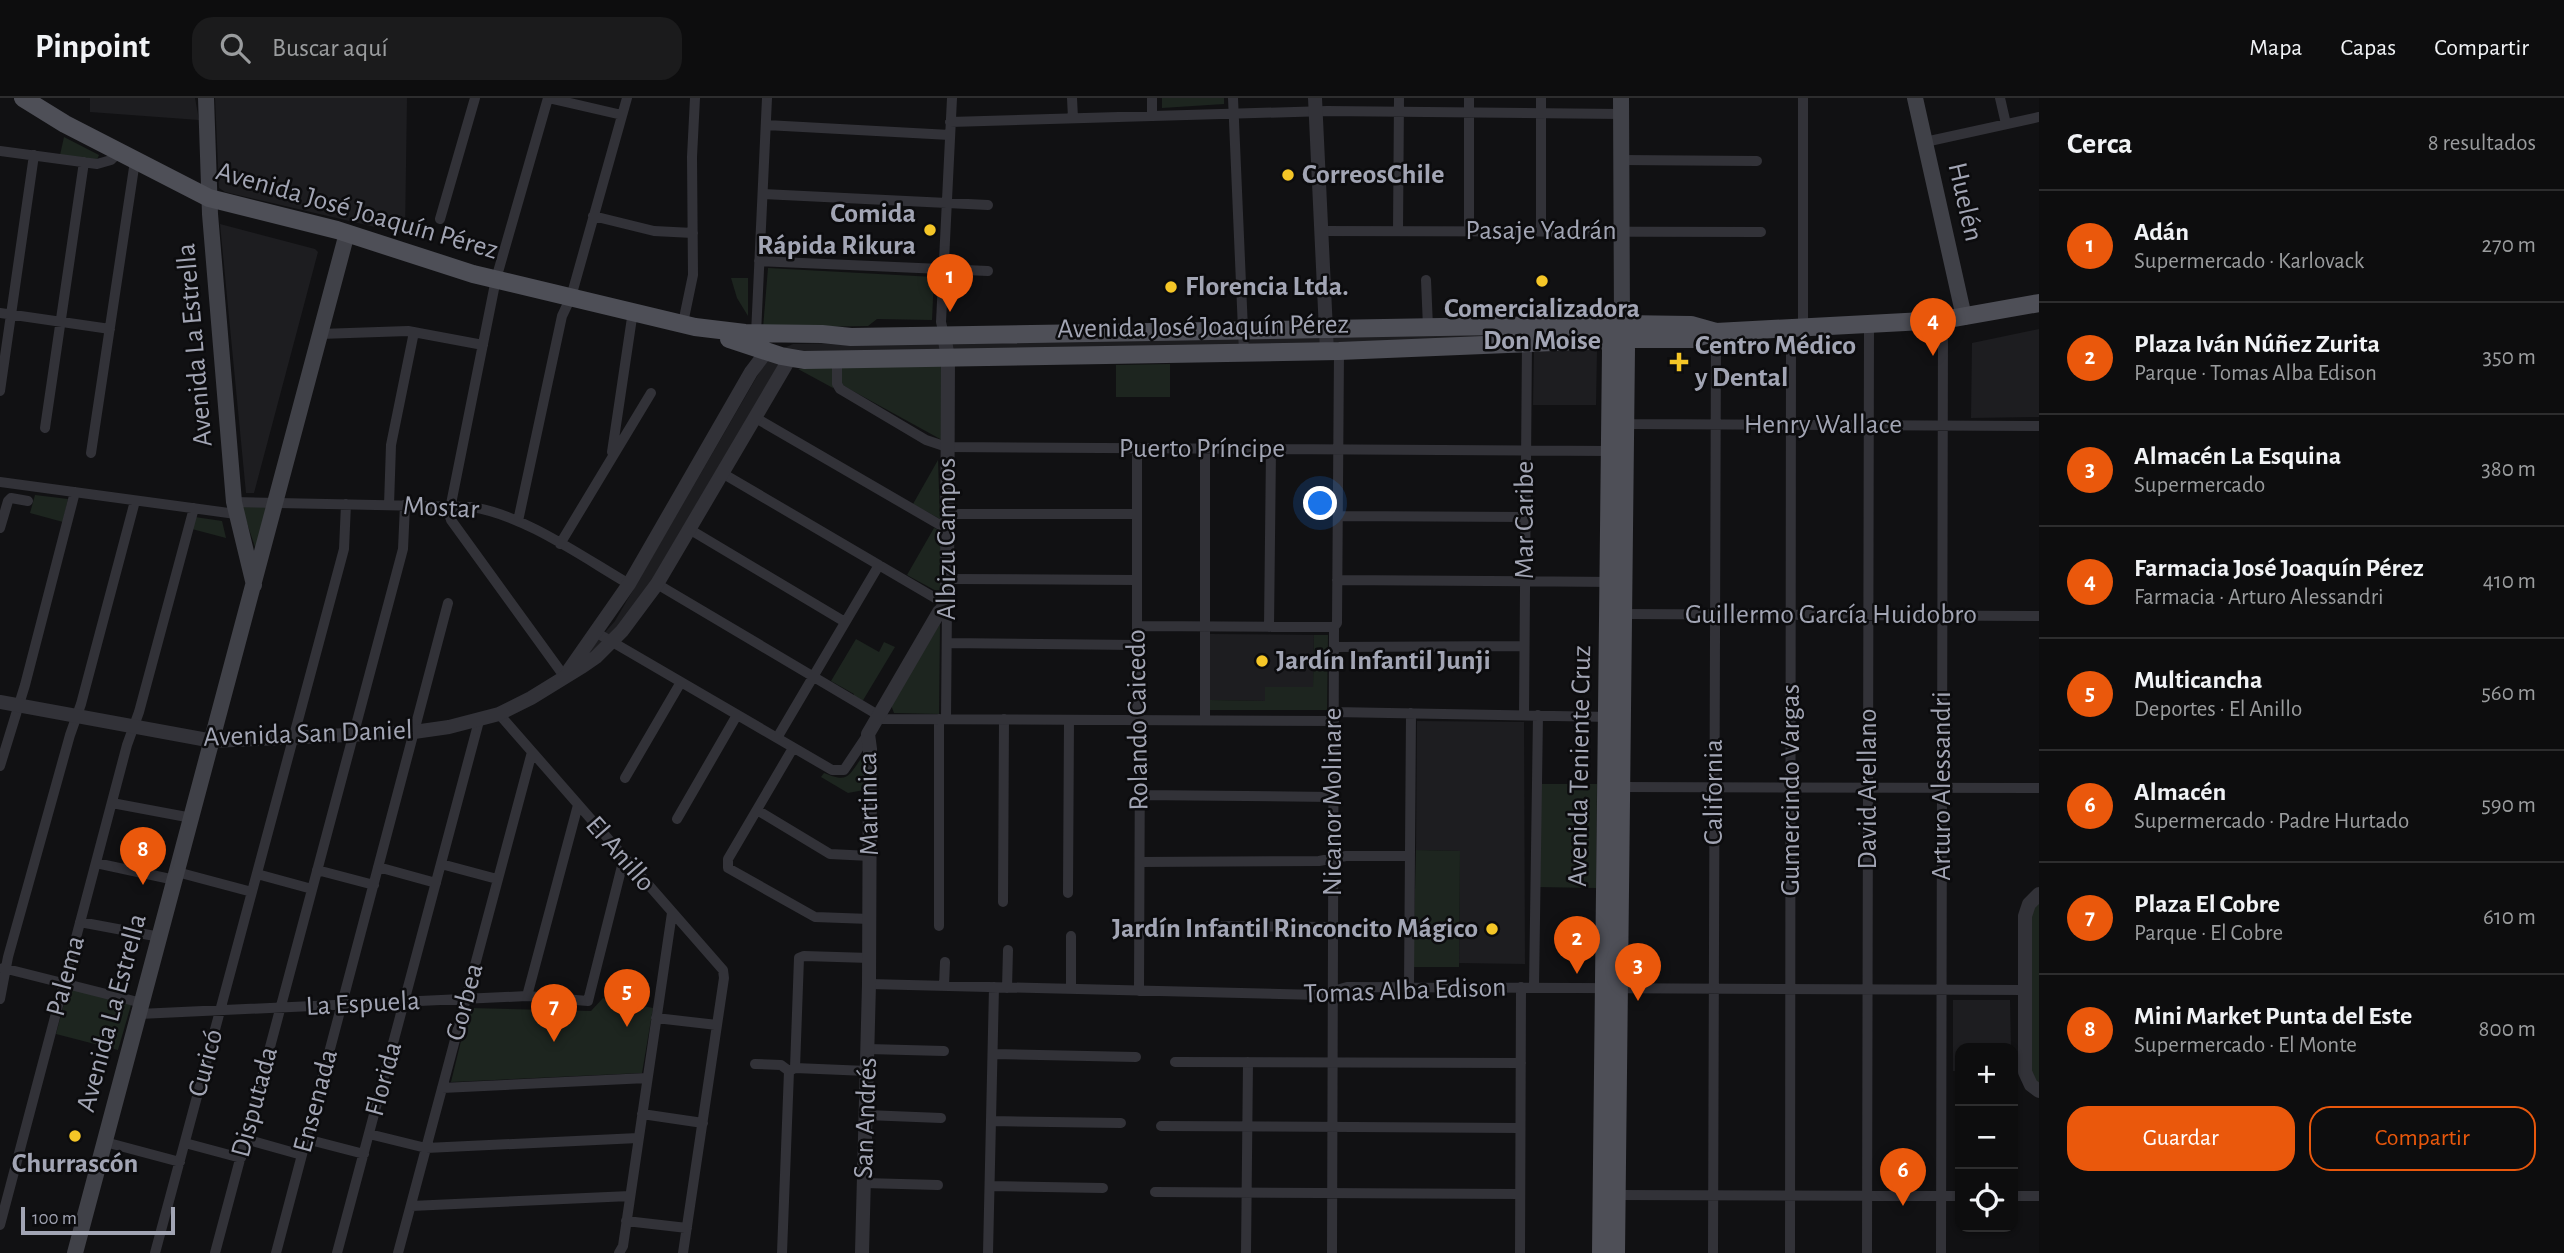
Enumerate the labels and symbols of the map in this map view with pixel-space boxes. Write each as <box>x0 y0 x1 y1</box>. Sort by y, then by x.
street label: Avenida José Joaquín Pérez <box>213 157 501 265</box>
street label: Huelén <box>1942 160 1988 244</box>
place label: CorreosChile <box>1302 161 1444 189</box>
marker: CorreosChile <box>1280 167 1296 183</box>
place label: Comida Rápida Rikura <box>757 200 916 260</box>
street label: Pasaje Yadrán <box>1465 217 1617 245</box>
marker: Comida Rápida Rikura <box>922 222 938 238</box>
street label: Avenida La Estrella <box>172 242 218 448</box>
pin: 1 <box>927 254 973 312</box>
place label: Florencia Ltda. <box>1185 273 1349 301</box>
marker: Comercializadora Don Moise <box>1534 273 1550 289</box>
marker: Florencia Ltda. <box>1163 279 1179 295</box>
place label: Comercializadora Don Moise <box>1444 295 1640 355</box>
pin: 4 <box>1910 298 1956 356</box>
street label: Avenida José Joaquín Pérez <box>1057 310 1349 344</box>
place label: Centro Médico y Dental <box>1694 332 1856 392</box>
marker: Centro Médico y Dental <box>1669 352 1689 372</box>
street label: Henry Wallace <box>1744 411 1902 439</box>
street label: Puerto Príncipe <box>1119 435 1285 463</box>
street label: Albizu Campos <box>933 458 961 620</box>
street label: Mar Caribe <box>1511 461 1539 579</box>
your location <box>1303 486 1337 520</box>
street label: Mostar <box>402 492 480 524</box>
street label: Guillermo García Huidobro <box>1685 601 1977 629</box>
street label: Rolando Caicedo <box>1122 629 1154 811</box>
street label: Avenida Teniente Cruz <box>1564 645 1596 887</box>
place label: Jardín Infantil Junji <box>1276 647 1491 675</box>
marker: Jardín Infantil Junji <box>1254 653 1270 669</box>
street label: Gumercindo Vargas <box>1777 684 1805 896</box>
street label: Arturo Alessandri <box>1928 691 1956 881</box>
street label: Nicanor Molinare <box>1319 708 1347 896</box>
street label: David Arellano <box>1854 709 1882 869</box>
street label: Avenida San Daniel <box>203 716 413 752</box>
street label: California <box>1700 739 1728 845</box>
street label: Martinica <box>854 752 884 856</box>
street label: El Anillo <box>580 811 660 897</box>
pin: 8 <box>120 827 166 885</box>
street label: Avenida La Estrella <box>72 911 152 1115</box>
place label: Jardín Infantil Rinconcito Mágico <box>1112 915 1478 943</box>
pin: 2 <box>1554 916 1600 974</box>
marker: Jardín Infantil Rinconcito Mágico <box>1484 921 1500 937</box>
street label: Palema <box>42 933 90 1019</box>
pin: 3 <box>1615 943 1661 1001</box>
street label: Gorbea <box>441 960 489 1044</box>
pin: 5 <box>604 969 650 1027</box>
street label: Tomas Alba Edison <box>1303 973 1507 1009</box>
pin: 7 <box>531 984 577 1042</box>
street label: La Espuela <box>305 987 421 1021</box>
street label: Curicó <box>184 1026 228 1100</box>
street label: Florida <box>361 1039 407 1119</box>
street label: Disputada <box>227 1044 283 1160</box>
street label: Ensenada <box>289 1046 343 1156</box>
street label: San Andrés <box>850 1057 882 1179</box>
marker: Churrascón <box>67 1128 83 1144</box>
pin: 6 <box>1880 1148 1926 1206</box>
place label: Churrascón <box>12 1150 138 1178</box>
scale bar <box>21 1204 175 1236</box>

